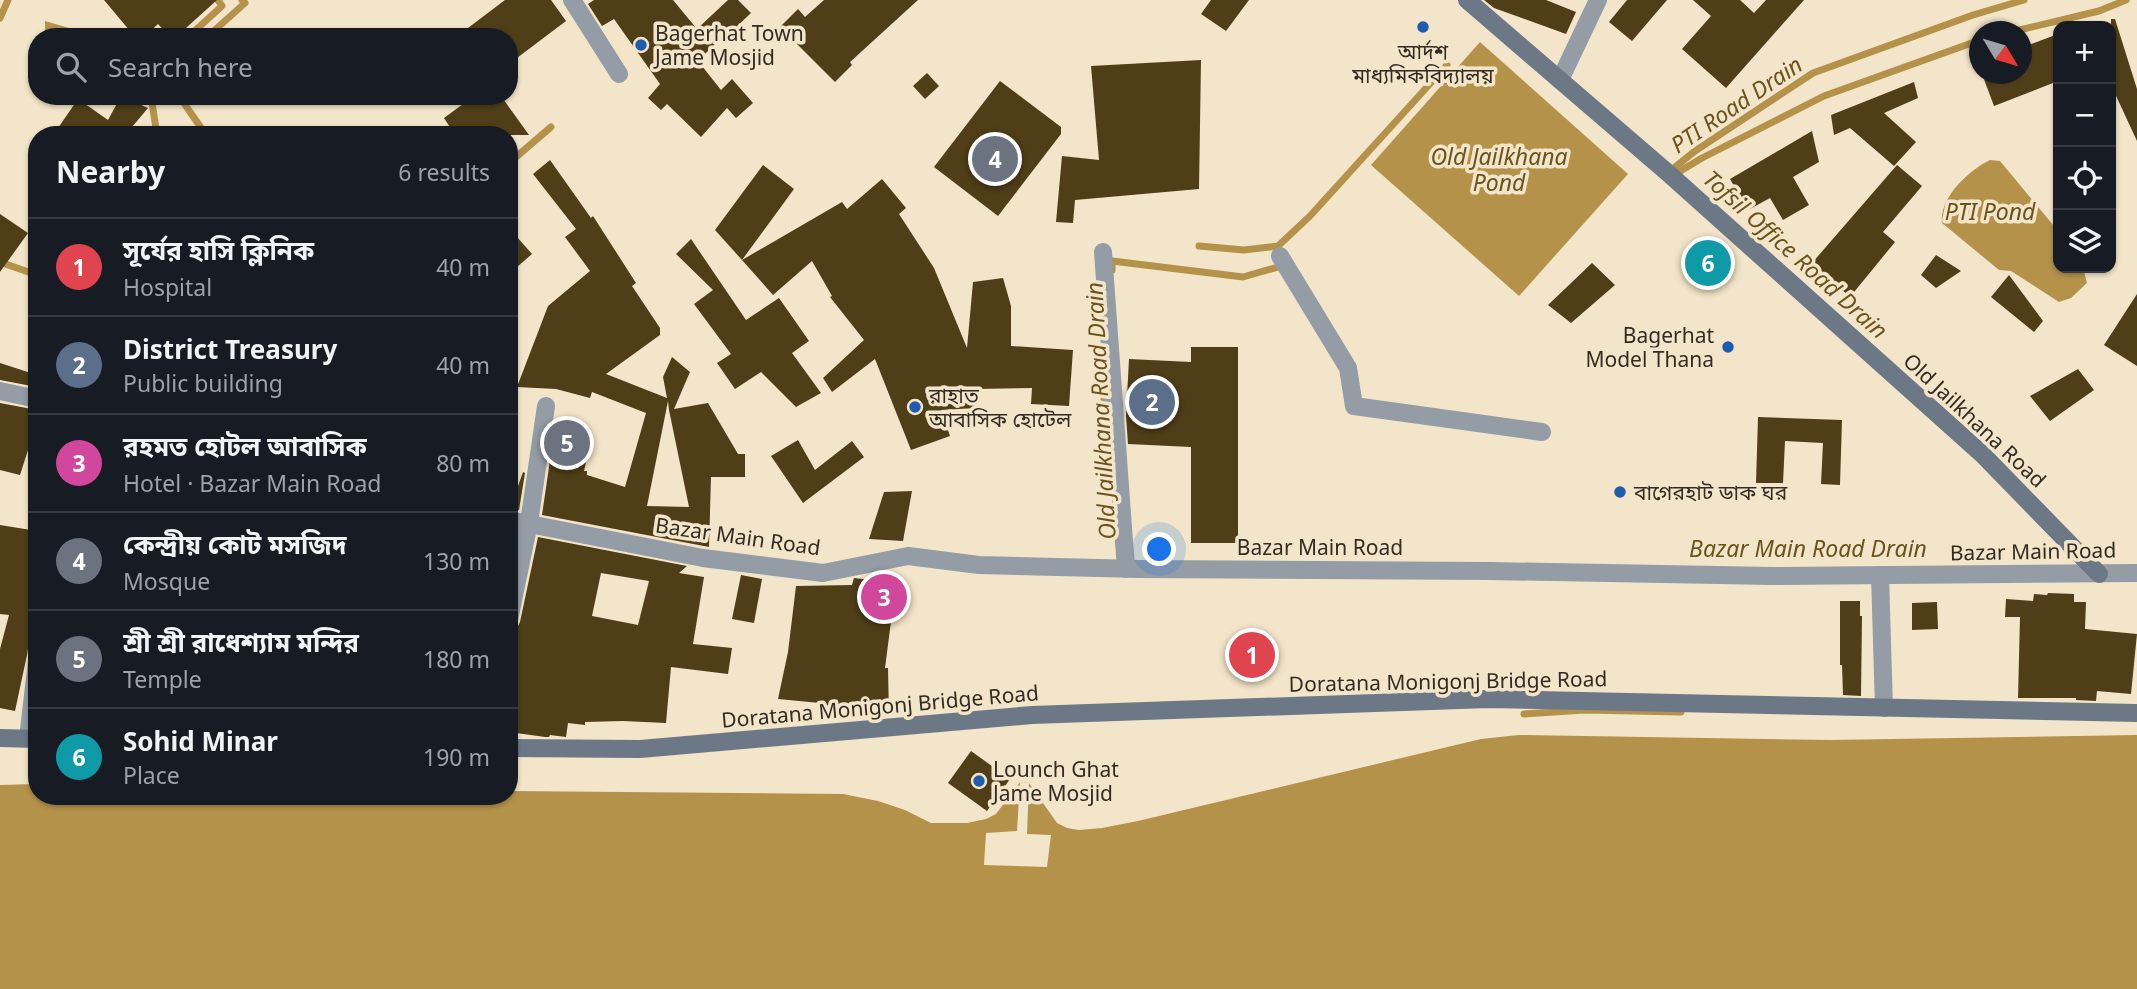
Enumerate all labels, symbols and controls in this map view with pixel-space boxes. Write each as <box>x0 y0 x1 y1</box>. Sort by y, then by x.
place label: Bagerhat Town Jame Mosjid <box>653 19 804 71</box>
marker: আর্দশ মাধ্যমিকবিদ্যালয় <box>1415 19 1431 35</box>
north arrow <box>1969 21 2032 84</box>
map controls <box>2053 21 2116 273</box>
button: + <box>2053 21 2116 84</box>
search box <box>28 28 518 105</box>
marker: Bagerhat Town Jame Mosjid <box>633 37 649 53</box>
place label: আর্দশ মাধ্যমিকবিদ্যালয় <box>1351 37 1495 89</box>
icon: search <box>52 48 90 86</box>
water label: PTI Road Drain <box>1664 48 1808 160</box>
text: Search here <box>108 49 253 85</box>
button: − <box>2053 84 2116 147</box>
pin: 4 <box>972 133 1018 185</box>
water label: Old Jailkhana Pond <box>1430 140 1568 198</box>
button: locate <box>2053 147 2116 210</box>
text: Nearby <box>56 151 165 192</box>
text: 6 results <box>398 156 490 188</box>
water label: Tofsil Office Road Drain <box>1697 163 1895 345</box>
water label: PTI Pond <box>1945 195 2036 227</box>
button: layers <box>2053 210 2116 273</box>
text: সূর্যের হাসি ক্লিনিক <box>123 232 314 268</box>
pin: 6 <box>1685 237 1731 289</box>
text: 1 <box>72 251 86 283</box>
text: 40 m <box>436 251 490 283</box>
text: Hospital <box>123 271 212 303</box>
water label: Old Jailkhana Road Drain <box>1077 281 1123 541</box>
place label: Bagerhat Model Thana <box>1585 321 1714 373</box>
text: District Treasury <box>123 331 337 367</box>
marker: Bagerhat Model Thana <box>1720 339 1736 355</box>
street label: Old Jailkhana Road <box>1898 347 2052 493</box>
text: 2 <box>72 349 86 381</box>
text: 40 m <box>436 349 490 381</box>
text: Public building <box>123 367 283 399</box>
pin: 2 <box>1129 376 1175 428</box>
place label: রাহাত আবাসিক হোটেল <box>928 381 1072 433</box>
marker: রাহাত আবাসিক হোটেল <box>907 399 923 415</box>
pin: 5 <box>544 417 590 469</box>
text: রহমত হোটল আবাসিক <box>123 428 367 464</box>
text: 3 <box>72 447 86 479</box>
text: 80 m <box>436 447 490 479</box>
text: Hotel · Bazar Main Road <box>123 467 382 499</box>
place label: বাগেরহাট ডাক ঘর <box>1633 478 1788 506</box>
marker: বাগেরহাট ডাক ঘর <box>1612 484 1628 500</box>
street label: Bazar Main Road <box>654 511 822 561</box>
text: কেন্দ্রীয় কোট মসজিদ <box>123 526 347 562</box>
your location <box>1142 532 1176 566</box>
water label: Bazar Main Road Drain <box>1689 532 1927 564</box>
street label: Bazar Main Road <box>1237 533 1403 561</box>
street label: Bazar Main Road <box>1950 536 2116 566</box>
text: 4 <box>72 545 86 577</box>
text: 130 m <box>423 545 490 577</box>
text: Mosque <box>123 565 210 597</box>
pin: 3 <box>861 571 907 623</box>
text: শ্রী শ্রী রাধেশ্যাম মন্দির <box>123 624 359 660</box>
pin: 1 <box>1229 629 1275 681</box>
text: 5 <box>72 643 86 675</box>
text: 180 m <box>423 643 490 675</box>
text: Temple <box>123 663 202 695</box>
street label: Doratana Monigonj Bridge Road <box>1288 664 1608 698</box>
street label: Doratana Monigonj Bridge Road <box>720 678 1040 734</box>
text: Sohid Minar <box>123 723 278 759</box>
text: 6 <box>72 741 86 773</box>
text: 190 m <box>423 741 490 773</box>
place label: Lounch Ghat Jame Mosjid <box>991 755 1119 807</box>
text: Place <box>123 759 180 791</box>
marker: Lounch Ghat Jame Mosjid <box>971 773 987 789</box>

